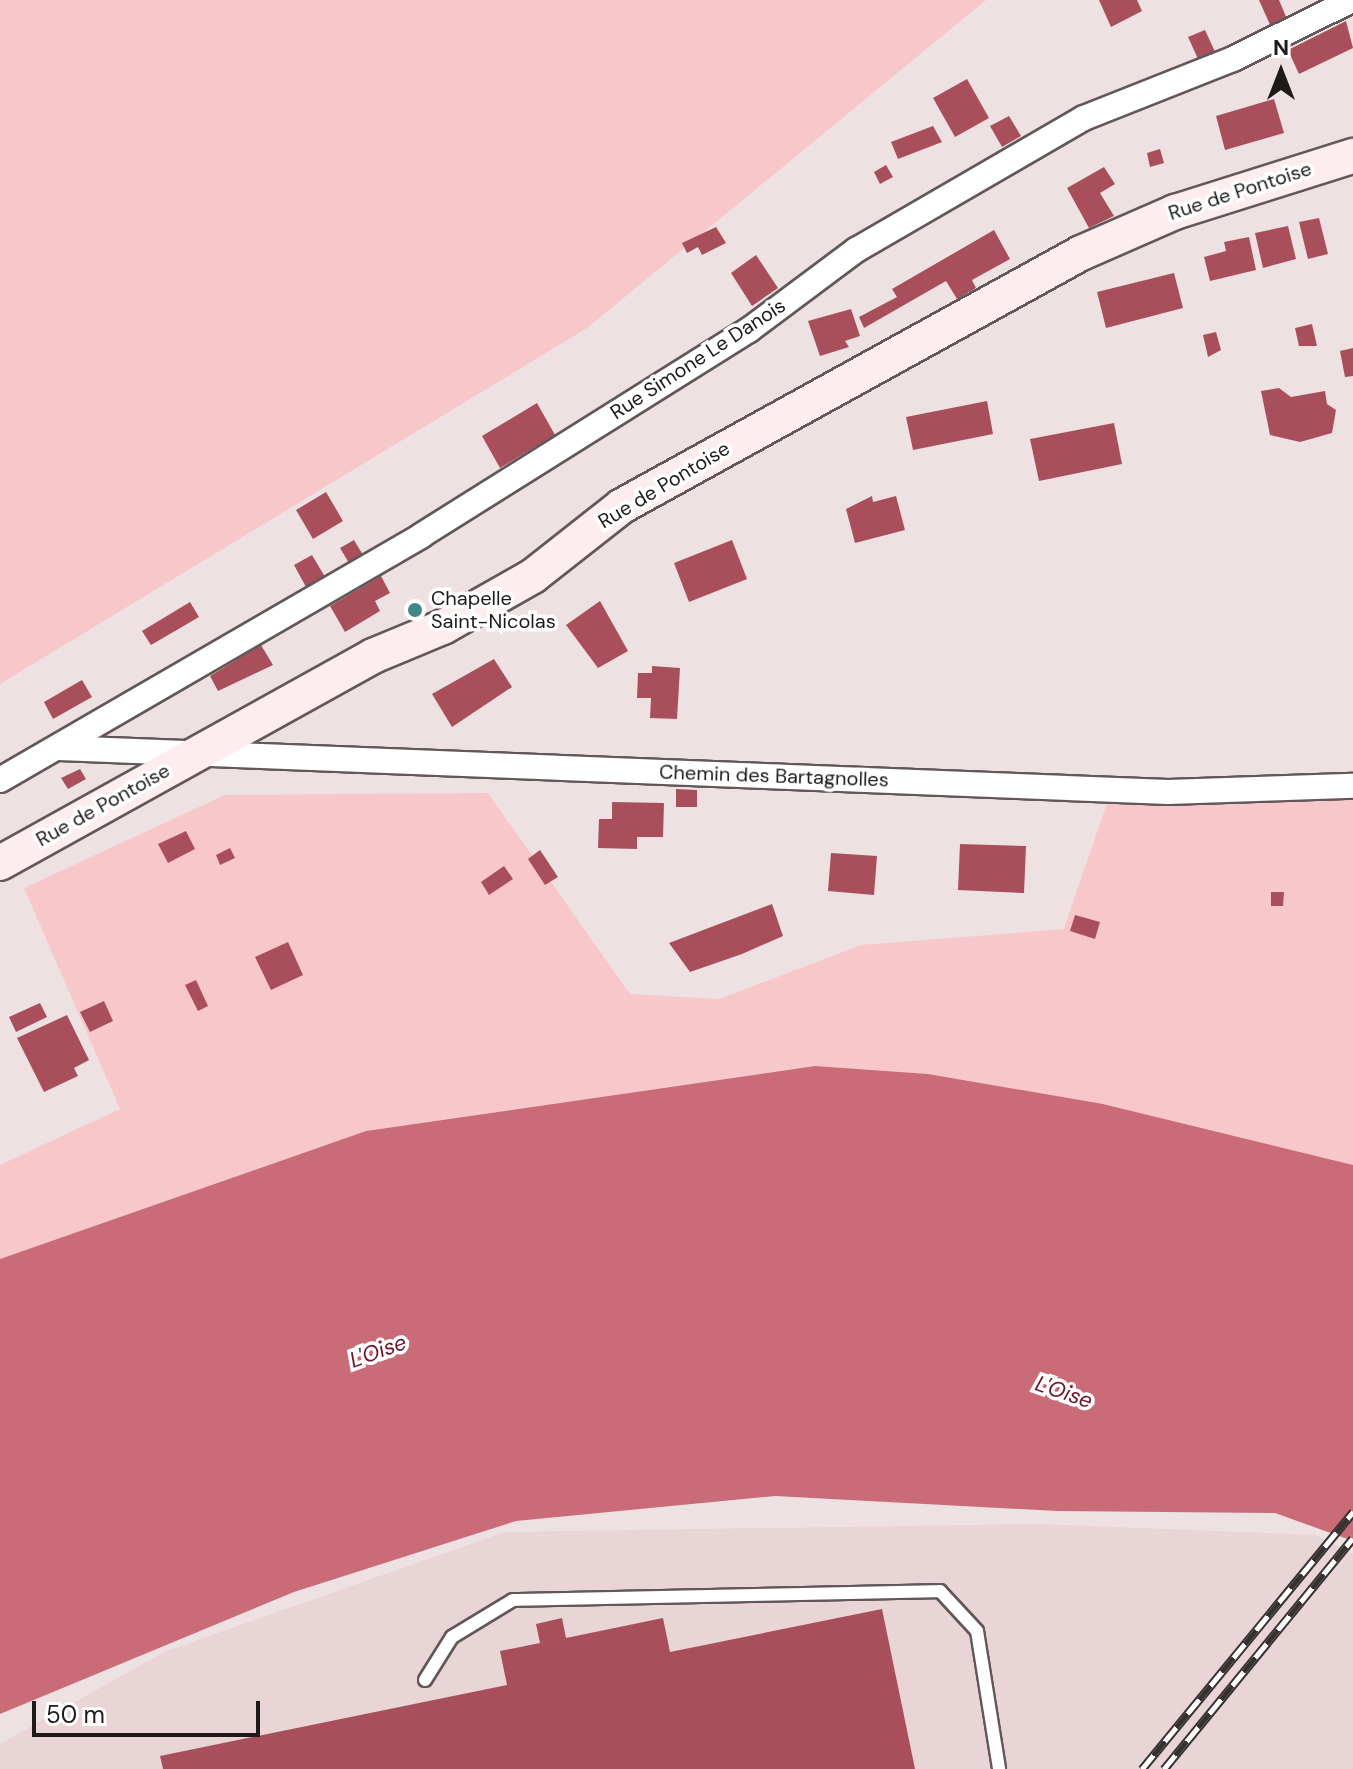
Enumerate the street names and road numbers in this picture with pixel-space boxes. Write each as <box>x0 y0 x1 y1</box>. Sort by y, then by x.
street label: Rue de Pontoise <box>1165 157 1315 225</box>
street label: Rue Simone Le Danois <box>606 293 790 425</box>
street label: Rue de Pontoise <box>594 436 734 534</box>
street label: Rue de Pontoise <box>32 758 174 852</box>
street label: Chemin des Bartagnolles <box>659 760 889 792</box>

